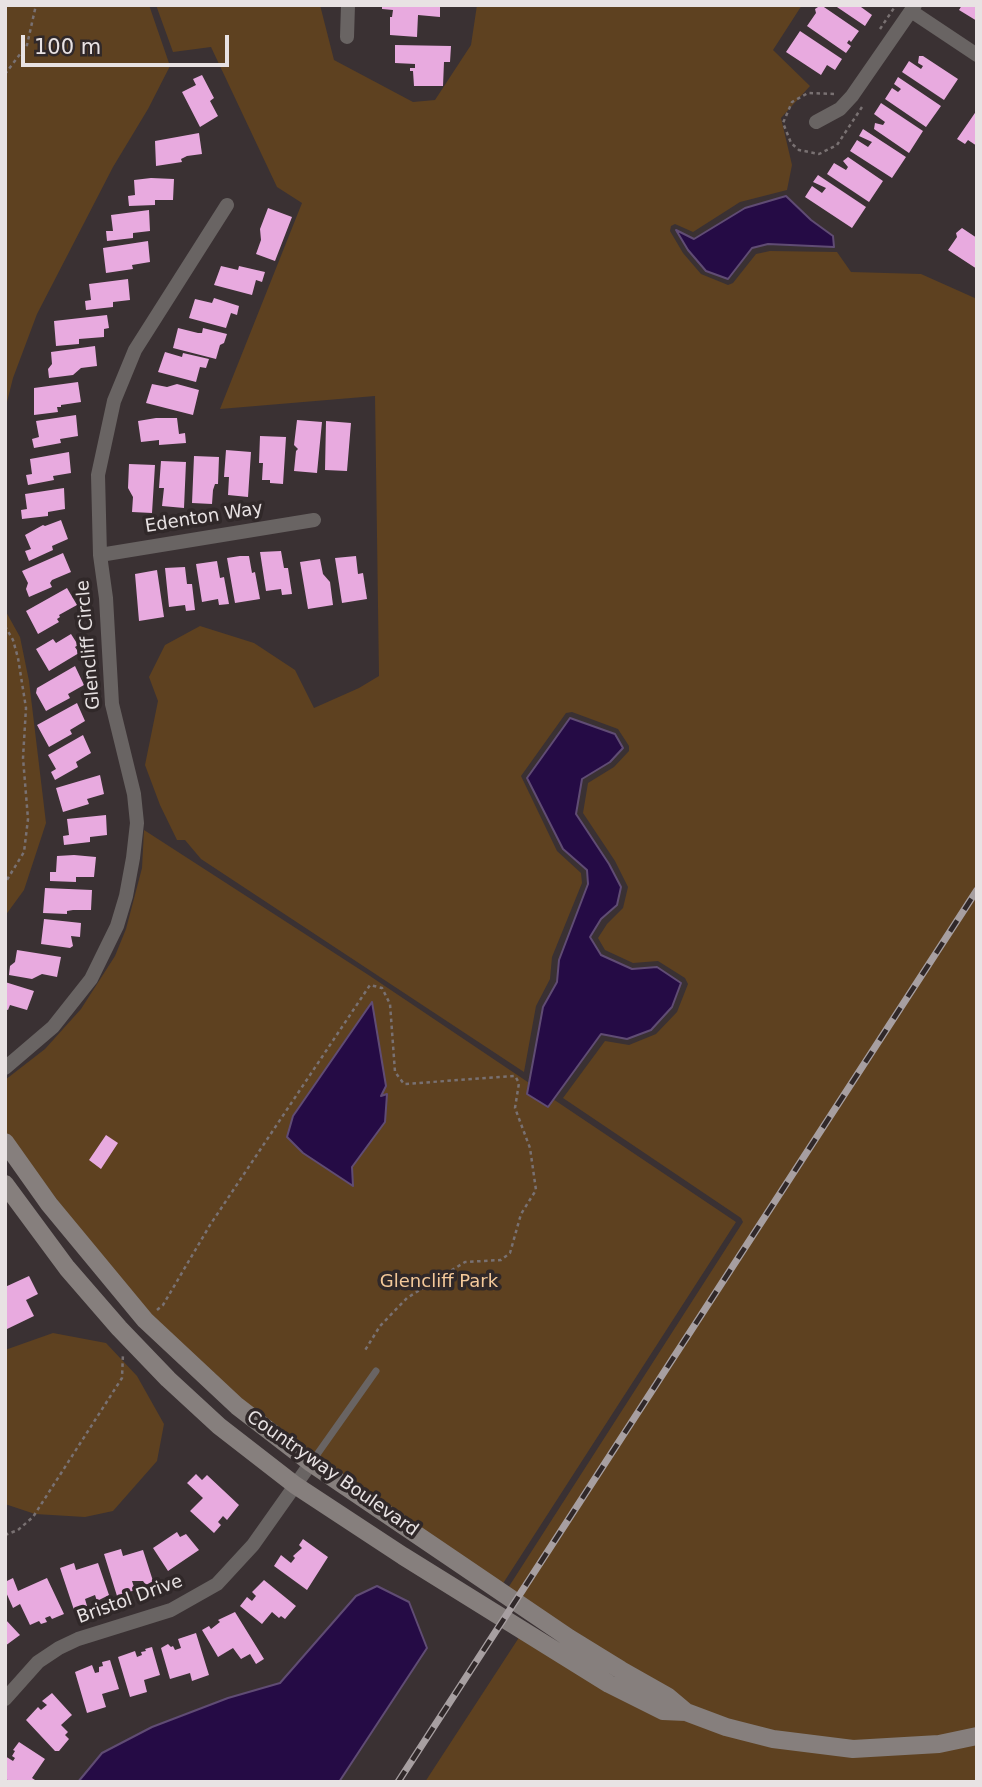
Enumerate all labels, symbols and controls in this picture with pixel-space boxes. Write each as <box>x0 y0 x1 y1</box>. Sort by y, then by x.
scale bar <box>24 21 233 65</box>
text: 100 m <box>34 35 101 59</box>
street label: Edenton Way <box>144 498 264 538</box>
street label: Glencliff Circle <box>73 579 105 711</box>
park label: Glencliff Park <box>380 1271 498 1293</box>
street label: Countryway Boulevard <box>242 1406 422 1542</box>
street label: Bristol Drive <box>74 1571 186 1629</box>

